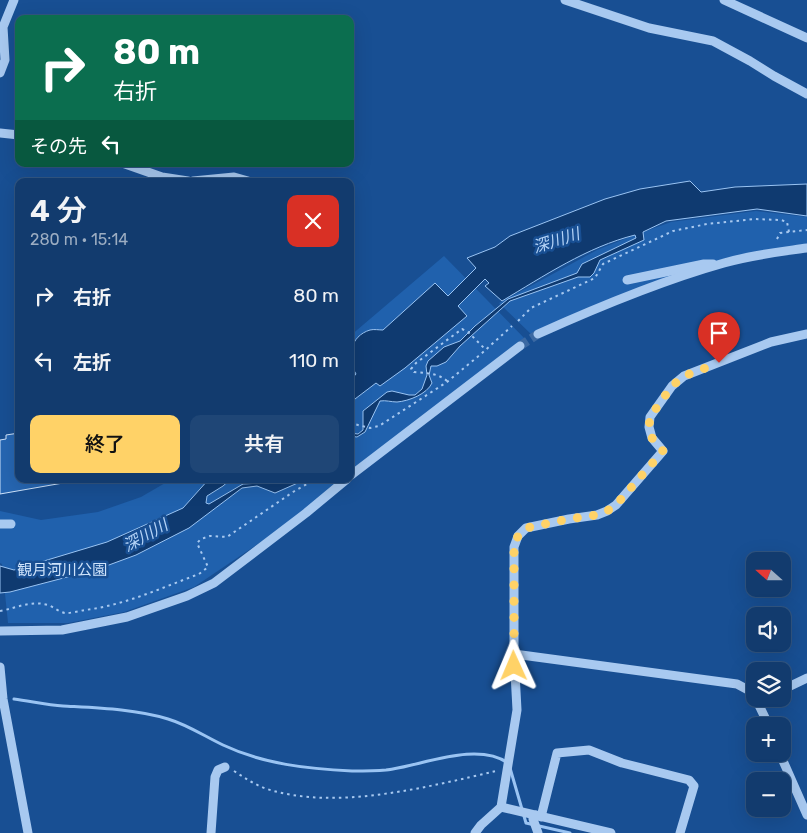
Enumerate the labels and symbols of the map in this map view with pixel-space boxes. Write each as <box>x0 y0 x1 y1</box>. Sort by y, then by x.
water label: 深川川 <box>530 223 584 257</box>
pin <box>698 312 740 363</box>
water label: 深川川 <box>120 515 173 555</box>
north arrow <box>746 552 791 598</box>
park label: 観月河川公園 <box>17 561 107 579</box>
position arrow <box>487 639 539 691</box>

